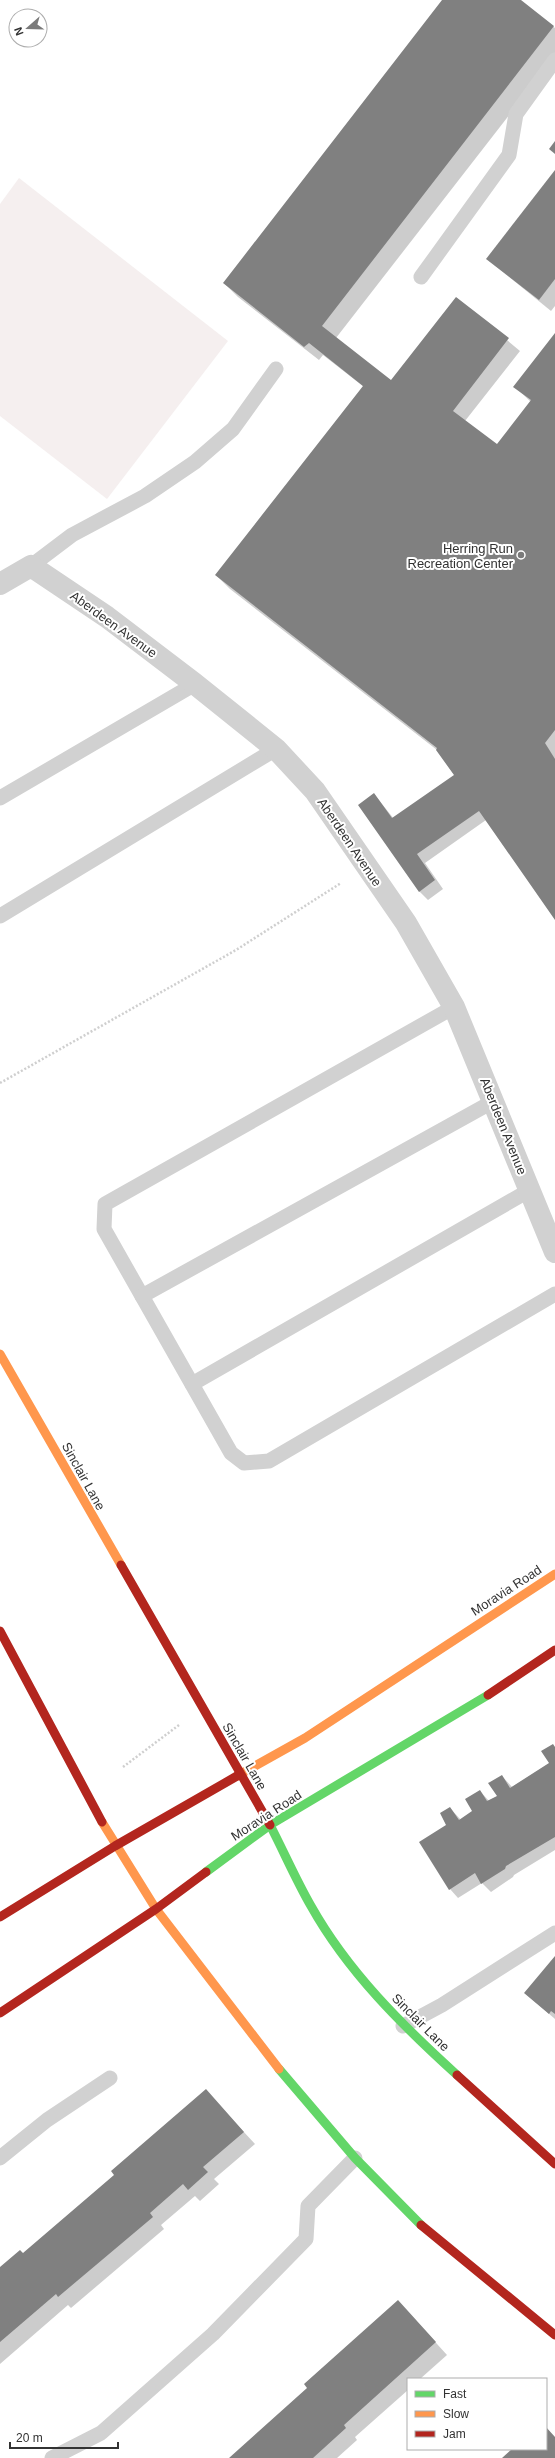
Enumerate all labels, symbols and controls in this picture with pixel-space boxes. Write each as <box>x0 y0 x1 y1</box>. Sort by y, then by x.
north arrow <box>8 8 48 48</box>
text: N <box>12 26 26 37</box>
place label: Herring Run Recreation Center <box>408 541 514 571</box>
marker: Herring Run Recreation Center <box>516 550 526 560</box>
street label: Aberdeen Avenue <box>68 588 160 661</box>
street label: Aberdeen Avenue <box>315 795 385 889</box>
street label: Aberdeen Avenue <box>477 1076 530 1177</box>
street label: Sinclair Lane <box>59 1440 108 1513</box>
street label: Moravia Road <box>468 1562 544 1619</box>
street label: Sinclair Lane <box>219 1720 270 1793</box>
street label: Moravia Road <box>228 1787 304 1844</box>
street label: Sinclair Lane <box>389 1990 453 2054</box>
legend <box>407 2378 547 2450</box>
text: Fast <box>443 2387 467 2401</box>
text: Slow <box>443 2407 469 2421</box>
scale bar <box>10 2424 118 2450</box>
text: Jam <box>443 2427 466 2441</box>
text: 20 m <box>16 2431 43 2445</box>

